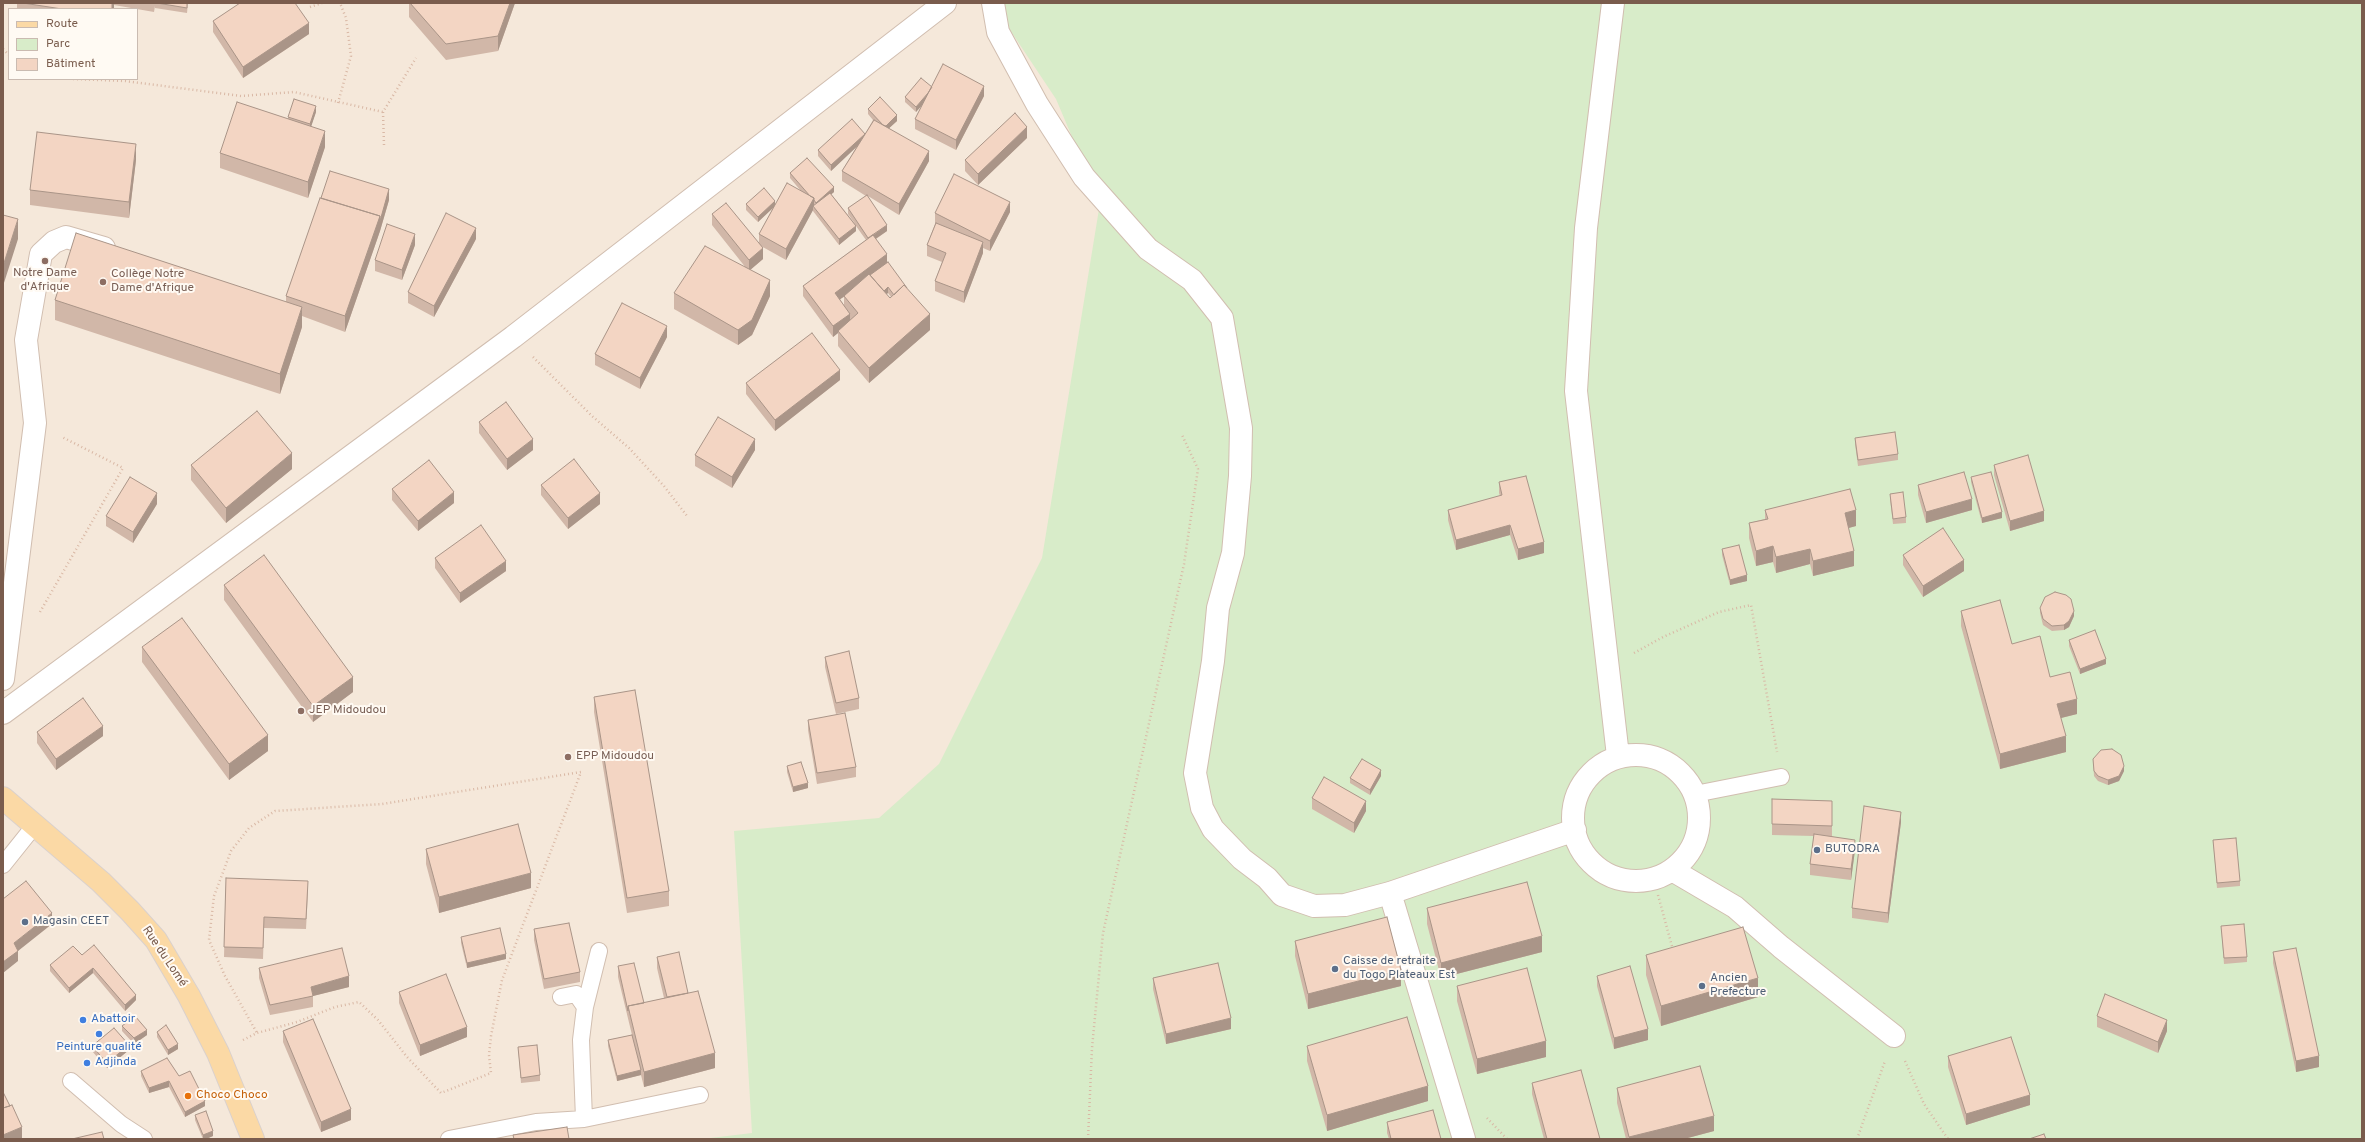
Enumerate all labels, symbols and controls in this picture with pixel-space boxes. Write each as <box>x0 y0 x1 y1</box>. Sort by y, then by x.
legend <box>8 8 138 80</box>
text: Route <box>46 16 78 32</box>
text: Parc <box>46 36 70 52</box>
text: Bâtiment <box>46 56 96 72</box>
marker: Notre Dame d'Afrique <box>40 256 50 266</box>
place label: Notre Dame d'Afrique <box>13 267 77 295</box>
place label: Collège Notre Dame d'Afrique <box>111 268 194 296</box>
marker: Collège Notre Dame d'Afrique <box>98 277 108 287</box>
place label: JEP Midoudou <box>309 704 386 718</box>
marker: JEP Midoudou <box>296 706 306 716</box>
place label: EPP Midoudou <box>576 750 654 764</box>
marker: EPP Midoudou <box>563 752 573 762</box>
place label: BUTODRA <box>1825 843 1880 857</box>
marker: BUTODRA <box>1812 845 1822 855</box>
place label: Magasin CEET <box>33 915 109 929</box>
marker: Magasin CEET <box>20 917 30 927</box>
street label: Rue du Lomé <box>138 924 190 990</box>
place label: Caisse de retraite du Togo Plateaux Est <box>1343 955 1455 983</box>
marker: Caisse de retraite du Togo Plateaux Est <box>1330 964 1340 974</box>
place label: Ancien Prefecture <box>1710 972 1766 1000</box>
marker: Ancien Prefecture <box>1697 981 1707 991</box>
place label: Abattoir <box>91 1013 135 1027</box>
marker: Abattoir <box>78 1015 88 1025</box>
marker: Peinture qualité <box>94 1029 104 1039</box>
place label: Peinture qualité <box>56 1041 142 1055</box>
place label: Adjinda <box>95 1056 136 1070</box>
marker: Adjinda <box>82 1058 92 1068</box>
place label: Choco Choco <box>196 1089 268 1103</box>
marker: Choco Choco <box>183 1091 193 1101</box>

